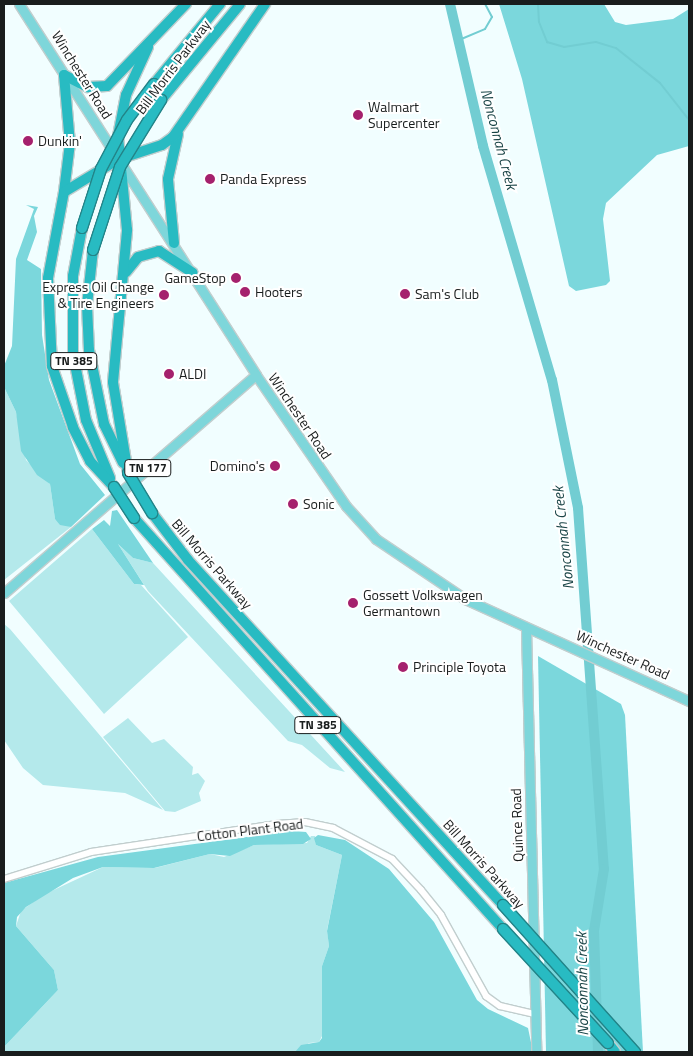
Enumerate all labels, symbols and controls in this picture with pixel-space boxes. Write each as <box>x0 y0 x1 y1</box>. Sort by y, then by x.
street label: Bill Morris Parkway <box>132 17 214 117</box>
street label: Winchester Road <box>48 28 116 122</box>
water label: Nonconnah Creek <box>477 87 521 191</box>
place label: Walmart Supercenter <box>368 99 440 132</box>
marker: Walmart Supercenter <box>352 109 364 121</box>
place label: Dunkin' <box>38 133 82 149</box>
marker: Dunkin' <box>22 135 34 147</box>
place label: Panda Express <box>220 171 307 187</box>
marker: Panda Express <box>204 173 216 185</box>
place label: GameStop <box>164 270 226 286</box>
marker: GameStop <box>230 272 242 284</box>
place label: Express Oil Change & Tire Engineers <box>42 279 154 312</box>
place label: Hooters <box>255 284 302 300</box>
marker: Hooters <box>239 286 251 298</box>
place label: Sam's Club <box>415 286 479 302</box>
marker: Sam's Club <box>399 288 411 300</box>
marker: Express Oil Change & Tire Engineers <box>158 289 170 301</box>
road number: TN 385 <box>50 352 98 371</box>
place label: ALDI <box>179 366 207 382</box>
marker: ALDI <box>163 368 175 380</box>
street label: Winchester Road <box>265 370 335 462</box>
road number: TN 177 <box>124 458 172 478</box>
place label: Domino's <box>210 458 265 474</box>
marker: Domino's <box>269 460 281 472</box>
water label: Nonconnah Creek <box>549 486 577 590</box>
place label: Sonic <box>303 496 335 512</box>
marker: Sonic <box>287 498 299 510</box>
street label: Bill Morris Parkway <box>168 516 256 612</box>
place label: Gossett Volkswagen Germantown <box>363 587 483 620</box>
marker: Gossett Volkswagen Germantown <box>347 597 359 609</box>
street label: Winchester Road <box>574 627 672 683</box>
place label: Principle Toyota <box>413 659 506 675</box>
marker: Principle Toyota <box>397 661 409 673</box>
road number: TN 385 <box>294 716 342 734</box>
street label: Quince Road <box>507 788 527 862</box>
street label: Cotton Plant Road <box>196 815 304 845</box>
street label: Bill Morris Parkway <box>440 816 528 912</box>
water label: Nonconnah Creek <box>572 932 592 1036</box>

